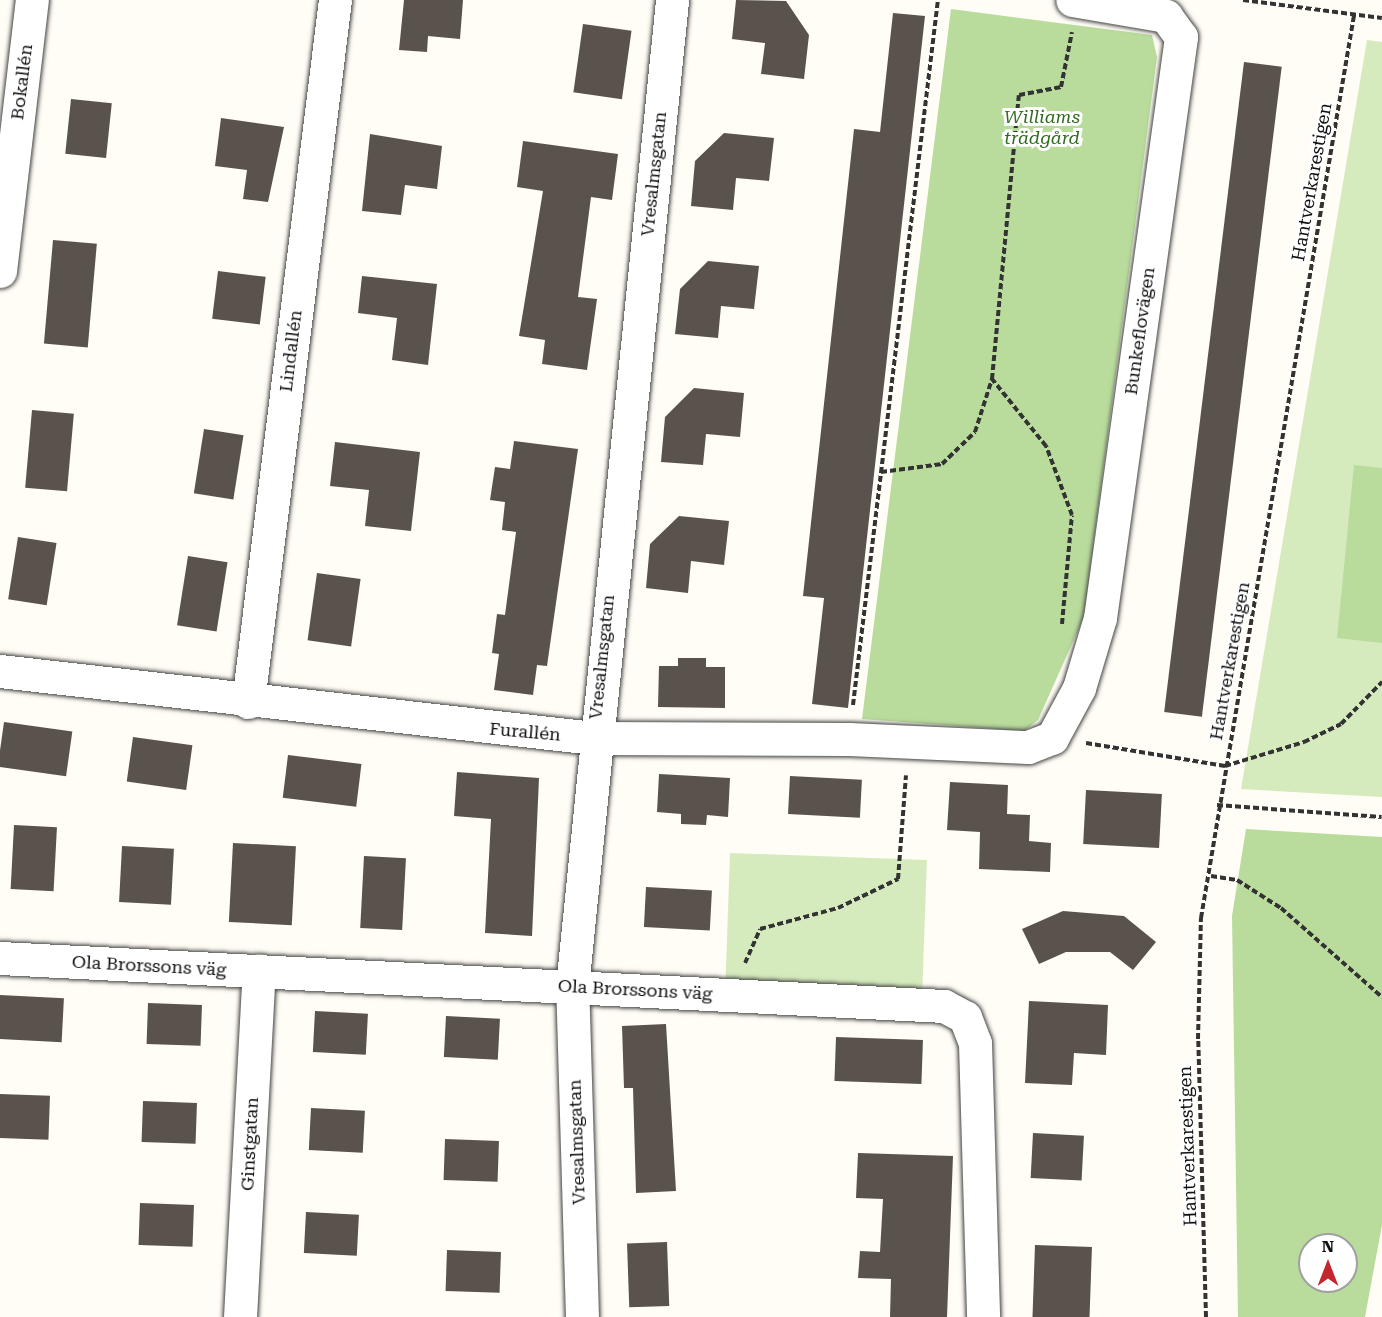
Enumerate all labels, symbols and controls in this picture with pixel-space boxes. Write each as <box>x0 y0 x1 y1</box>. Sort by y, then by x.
street label: Bokallén <box>7 43 37 121</box>
street label: Hantverkarestigen <box>1287 101 1337 263</box>
park label: Williams trädgård <box>1004 107 1080 150</box>
street label: Vresalmsgatan <box>637 111 671 237</box>
street label: Bunkeflovägen <box>1120 266 1160 396</box>
street label: Lindallén <box>275 309 307 393</box>
street label: Hantverkarestigen <box>1205 580 1255 742</box>
street label: Vresalmsgatan <box>585 594 619 720</box>
street label: Furallén <box>488 718 562 746</box>
street label: Ola Brorssons väg <box>71 951 227 981</box>
street label: Ola Brorssons väg <box>557 975 713 1005</box>
street label: Hantverkarestigen <box>1174 1066 1202 1226</box>
street label: Vresalmsgatan <box>564 1079 590 1205</box>
street label: Ginstgatan <box>237 1097 263 1191</box>
north arrow <box>1298 1233 1358 1293</box>
text: N <box>1322 1237 1334 1256</box>

